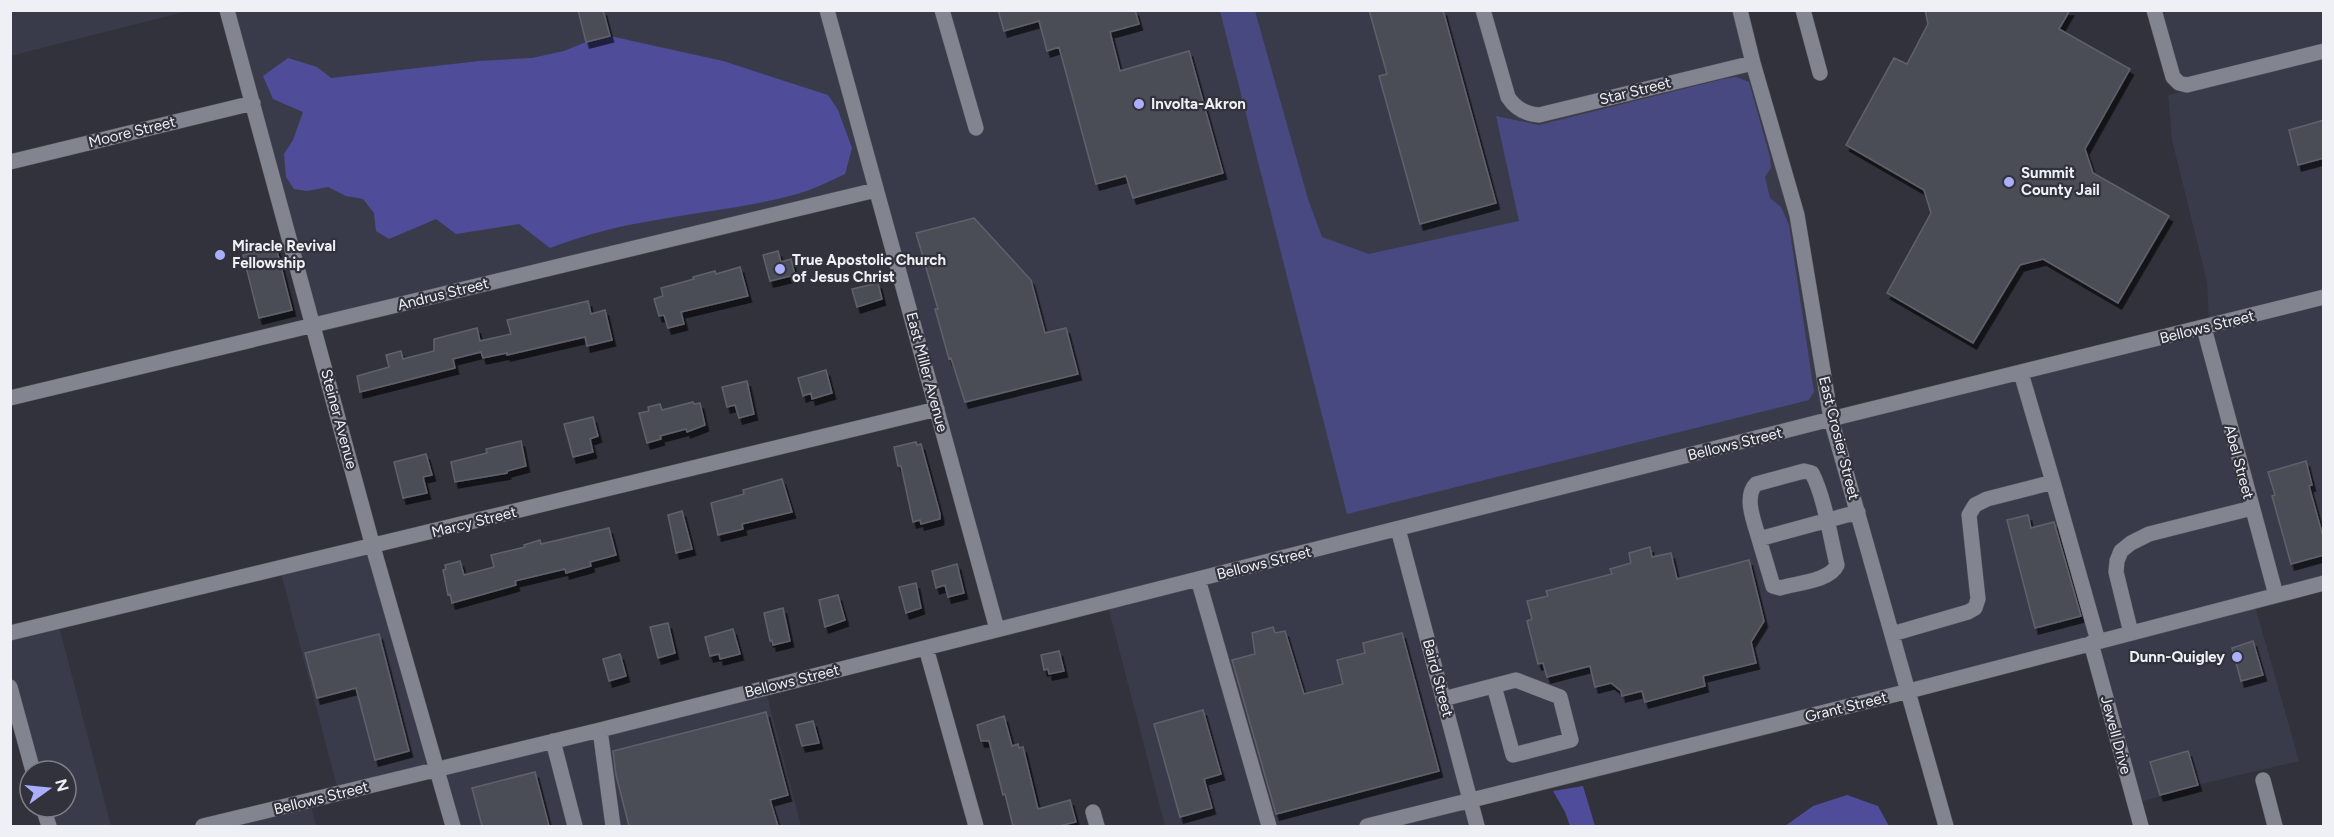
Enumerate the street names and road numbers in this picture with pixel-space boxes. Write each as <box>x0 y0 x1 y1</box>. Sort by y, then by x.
street label: Star Street <box>1597 73 1673 109</box>
street label: Moore Street <box>87 112 178 152</box>
street label: Andrus Street <box>395 274 491 314</box>
street label: Bellows Street <box>2158 306 2257 347</box>
street label: East Miller Avenue <box>902 310 952 434</box>
street label: Steiner Avenue <box>317 367 361 471</box>
street label: East Crosier Street <box>1815 374 1863 502</box>
street label: Bellows Street <box>1686 423 1785 464</box>
street label: Abel Street <box>2220 423 2258 501</box>
street label: Marcy Street <box>430 503 519 541</box>
street label: Bellows Street <box>1215 542 1314 583</box>
street label: Baird Street <box>1419 637 1457 719</box>
street label: Bellows Street <box>743 660 842 701</box>
street label: Grant Street <box>1803 688 1889 726</box>
street label: Jewell Drive <box>2097 694 2135 776</box>
street label: Bellows Street <box>272 777 371 818</box>

